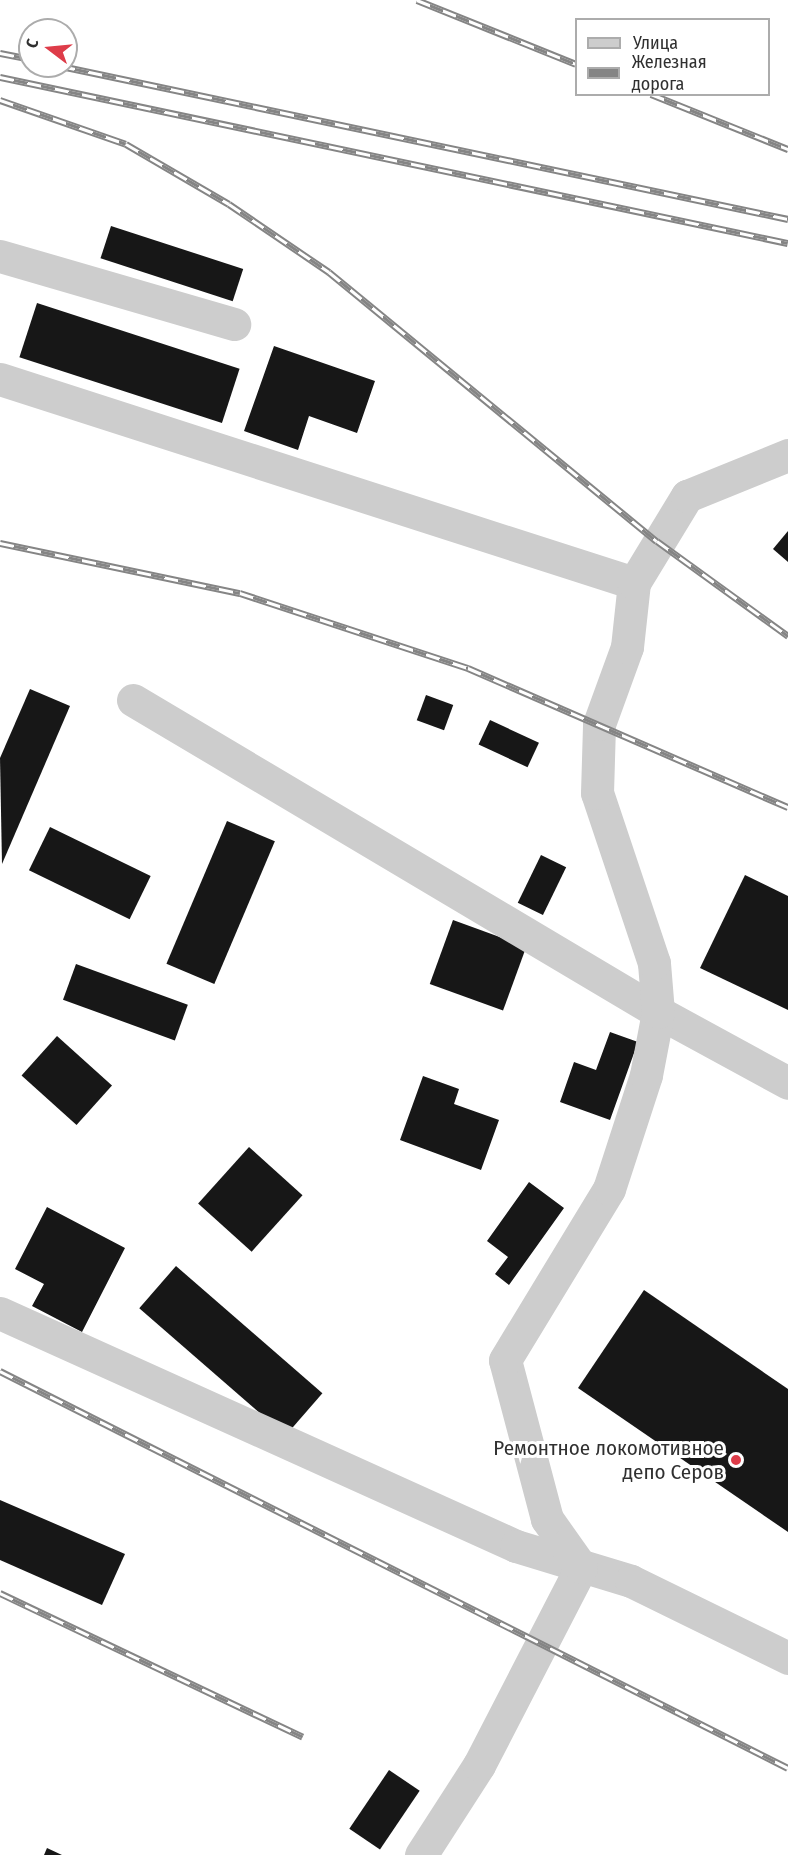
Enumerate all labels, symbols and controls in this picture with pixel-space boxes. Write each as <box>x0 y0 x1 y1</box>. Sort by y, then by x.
north arrow <box>18 18 78 78</box>
legend <box>575 18 770 96</box>
text: Улица <box>633 32 678 54</box>
text: С <box>22 37 42 50</box>
text: Железная дорога <box>632 51 707 95</box>
place label: Ремонтное локомотивное депо Серов <box>493 1435 724 1485</box>
marker: Ремонтное локомотивное депо Серов <box>729 1453 743 1467</box>

